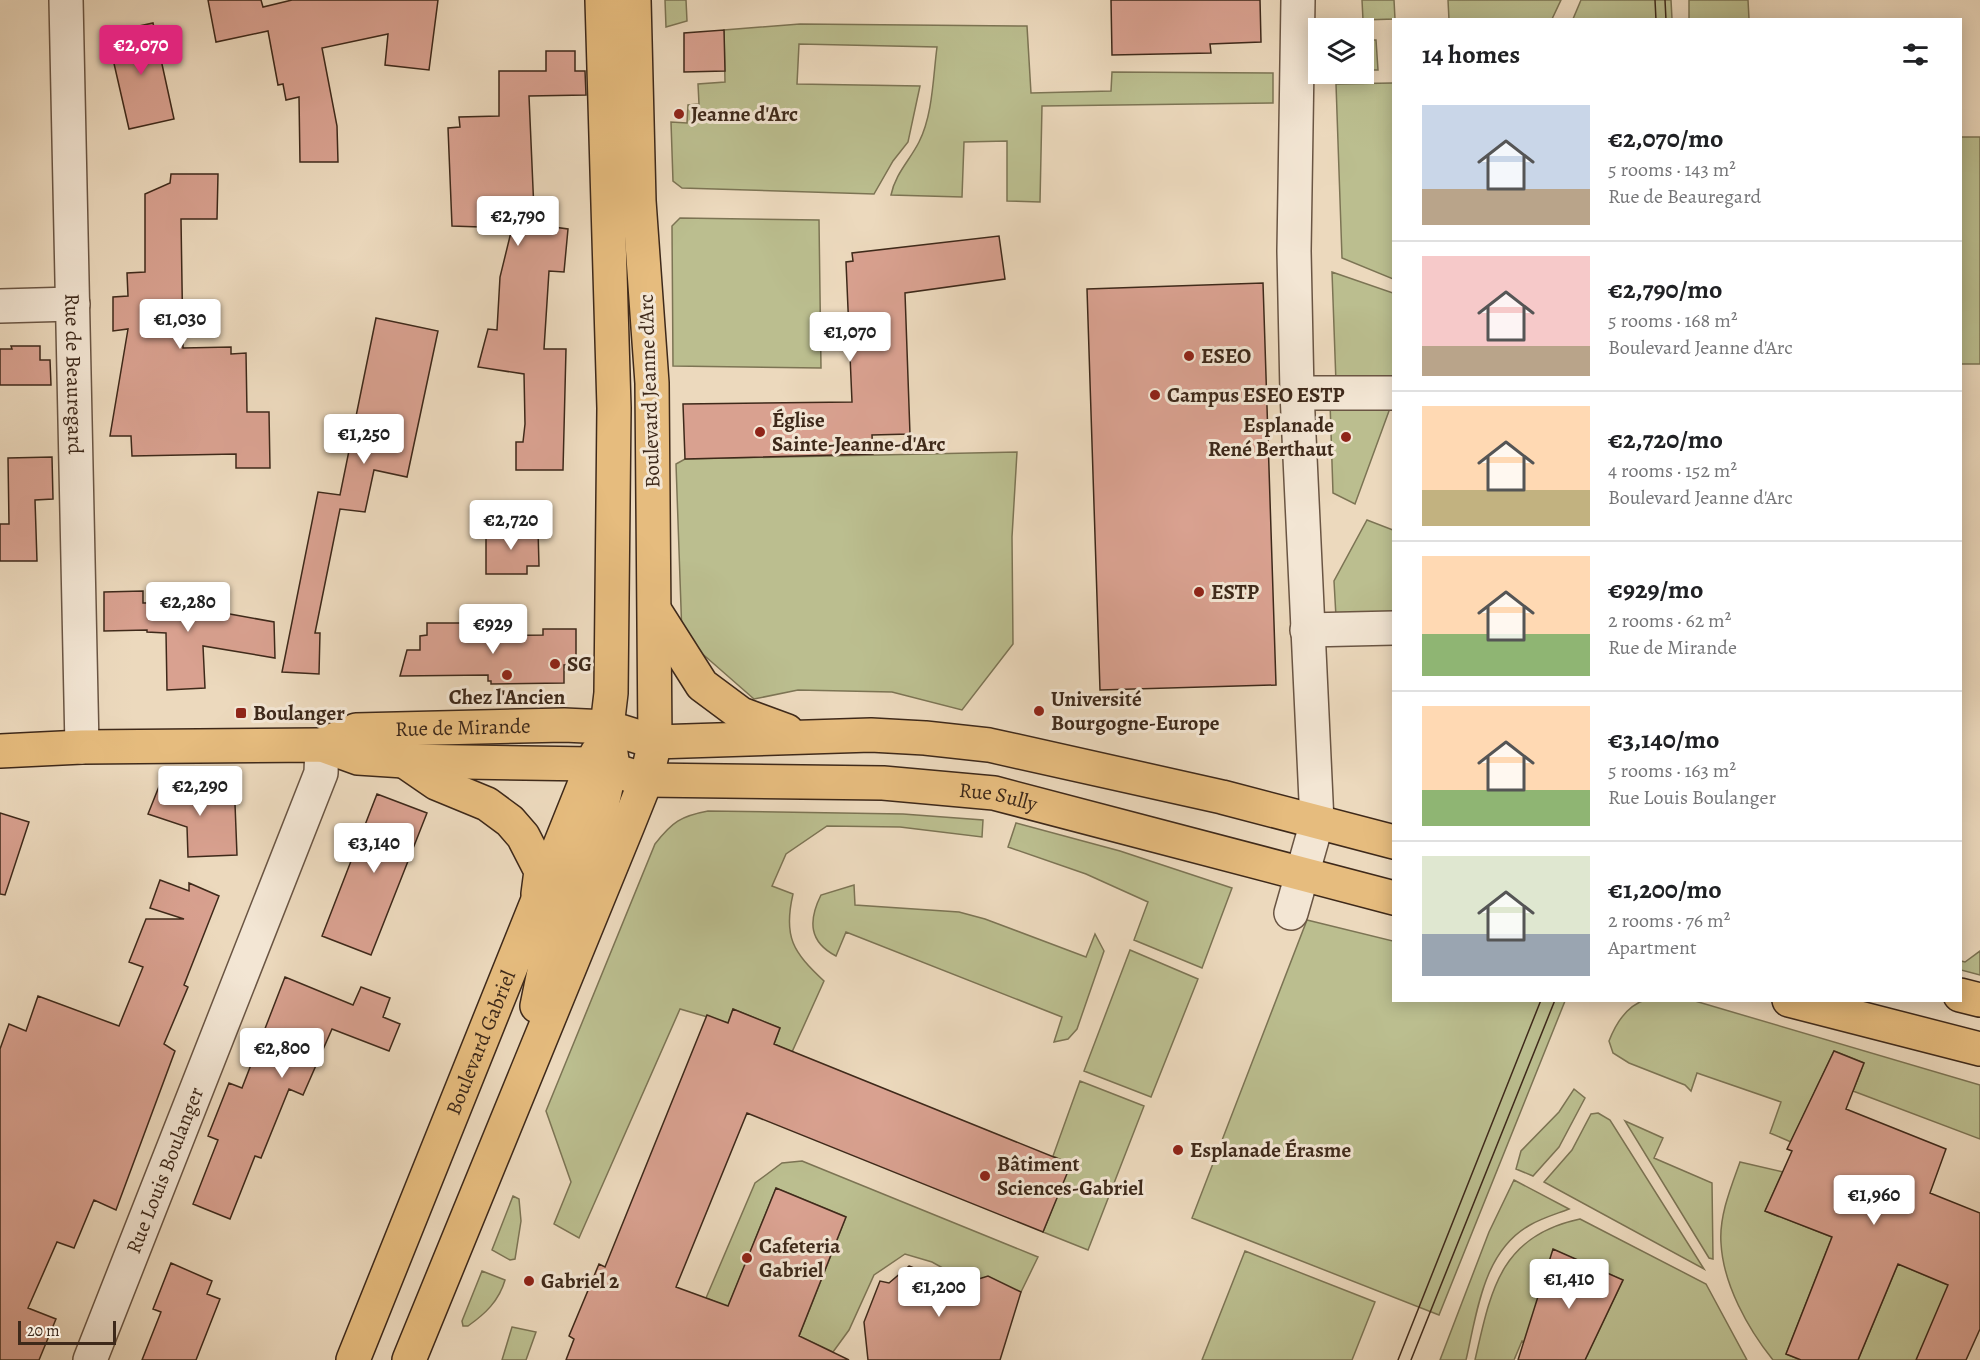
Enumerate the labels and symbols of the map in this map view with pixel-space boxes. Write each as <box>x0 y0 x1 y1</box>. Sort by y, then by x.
pin: €2,070 <box>92 25 190 76</box>
place label: Jeanne d'Arc <box>691 100 798 128</box>
marker: Jeanne d'Arc <box>672 107 686 121</box>
pin: €2,790 <box>469 196 567 247</box>
street label: Rue de Beauregard <box>58 293 90 456</box>
street label: Boulevard Jeanne d'Arc <box>632 293 666 488</box>
pin: €1,030 <box>131 299 229 350</box>
pin: €1,070 <box>801 312 899 363</box>
place label: ESEO <box>1201 342 1251 370</box>
marker: ESEO <box>1182 349 1196 363</box>
place label: Campus ESEO ESTP <box>1167 381 1344 409</box>
marker: Campus ESEO ESTP <box>1148 388 1162 402</box>
place label: Église Sainte-Jeanne-d'Arc <box>772 406 946 458</box>
place label: Esplanade René Berthaut <box>1208 411 1334 463</box>
pin: €1,250 <box>315 414 413 465</box>
marker: Église Sainte-Jeanne-d'Arc <box>753 425 767 439</box>
marker: Esplanade René Berthaut <box>1339 430 1353 444</box>
pin: €2,720 <box>462 500 560 551</box>
place label: ESTP <box>1211 578 1259 606</box>
pin: €2,280 <box>139 582 237 633</box>
marker: ESTP <box>1192 585 1206 599</box>
pin: €929 <box>457 604 529 655</box>
place label: SG <box>567 650 592 678</box>
marker: SG <box>548 657 562 671</box>
marker: Chez l'Ancien <box>500 668 514 682</box>
place label: Chez l'Ancien <box>449 683 566 711</box>
place label: Université Bourgogne-Europe <box>1051 685 1220 737</box>
place label: Boulanger <box>253 699 345 727</box>
marker: Université Bourgogne-Europe <box>1032 704 1046 718</box>
marker: Boulanger <box>234 706 248 720</box>
street label: Rue de Mirande <box>395 712 531 743</box>
pin: €2,290 <box>151 766 249 817</box>
street label: Rue Sully <box>958 776 1041 818</box>
pin: €3,140 <box>325 823 423 874</box>
street label: Boulevard Gabriel <box>439 966 522 1119</box>
pin: €2,800 <box>233 1028 331 1079</box>
street label: Rue Louis Boulanger <box>119 1083 210 1258</box>
place label: Esplanade Érasme <box>1190 1136 1351 1164</box>
marker: Esplanade Érasme <box>1171 1143 1185 1157</box>
place label: Bâtiment Sciences-Gabriel <box>997 1150 1144 1202</box>
marker: Bâtiment Sciences-Gabriel <box>978 1169 992 1183</box>
pin: €1,960 <box>1825 1175 1923 1226</box>
place label: Cafeteria Gabriel <box>759 1232 841 1284</box>
marker: Cafeteria Gabriel <box>740 1251 754 1265</box>
pin: €1,410 <box>1520 1259 1618 1310</box>
place label: Gabriel 2 <box>541 1267 619 1295</box>
pin: €1,200 <box>890 1267 988 1318</box>
marker: Gabriel 2 <box>522 1274 536 1288</box>
scale bar <box>18 1318 116 1346</box>

